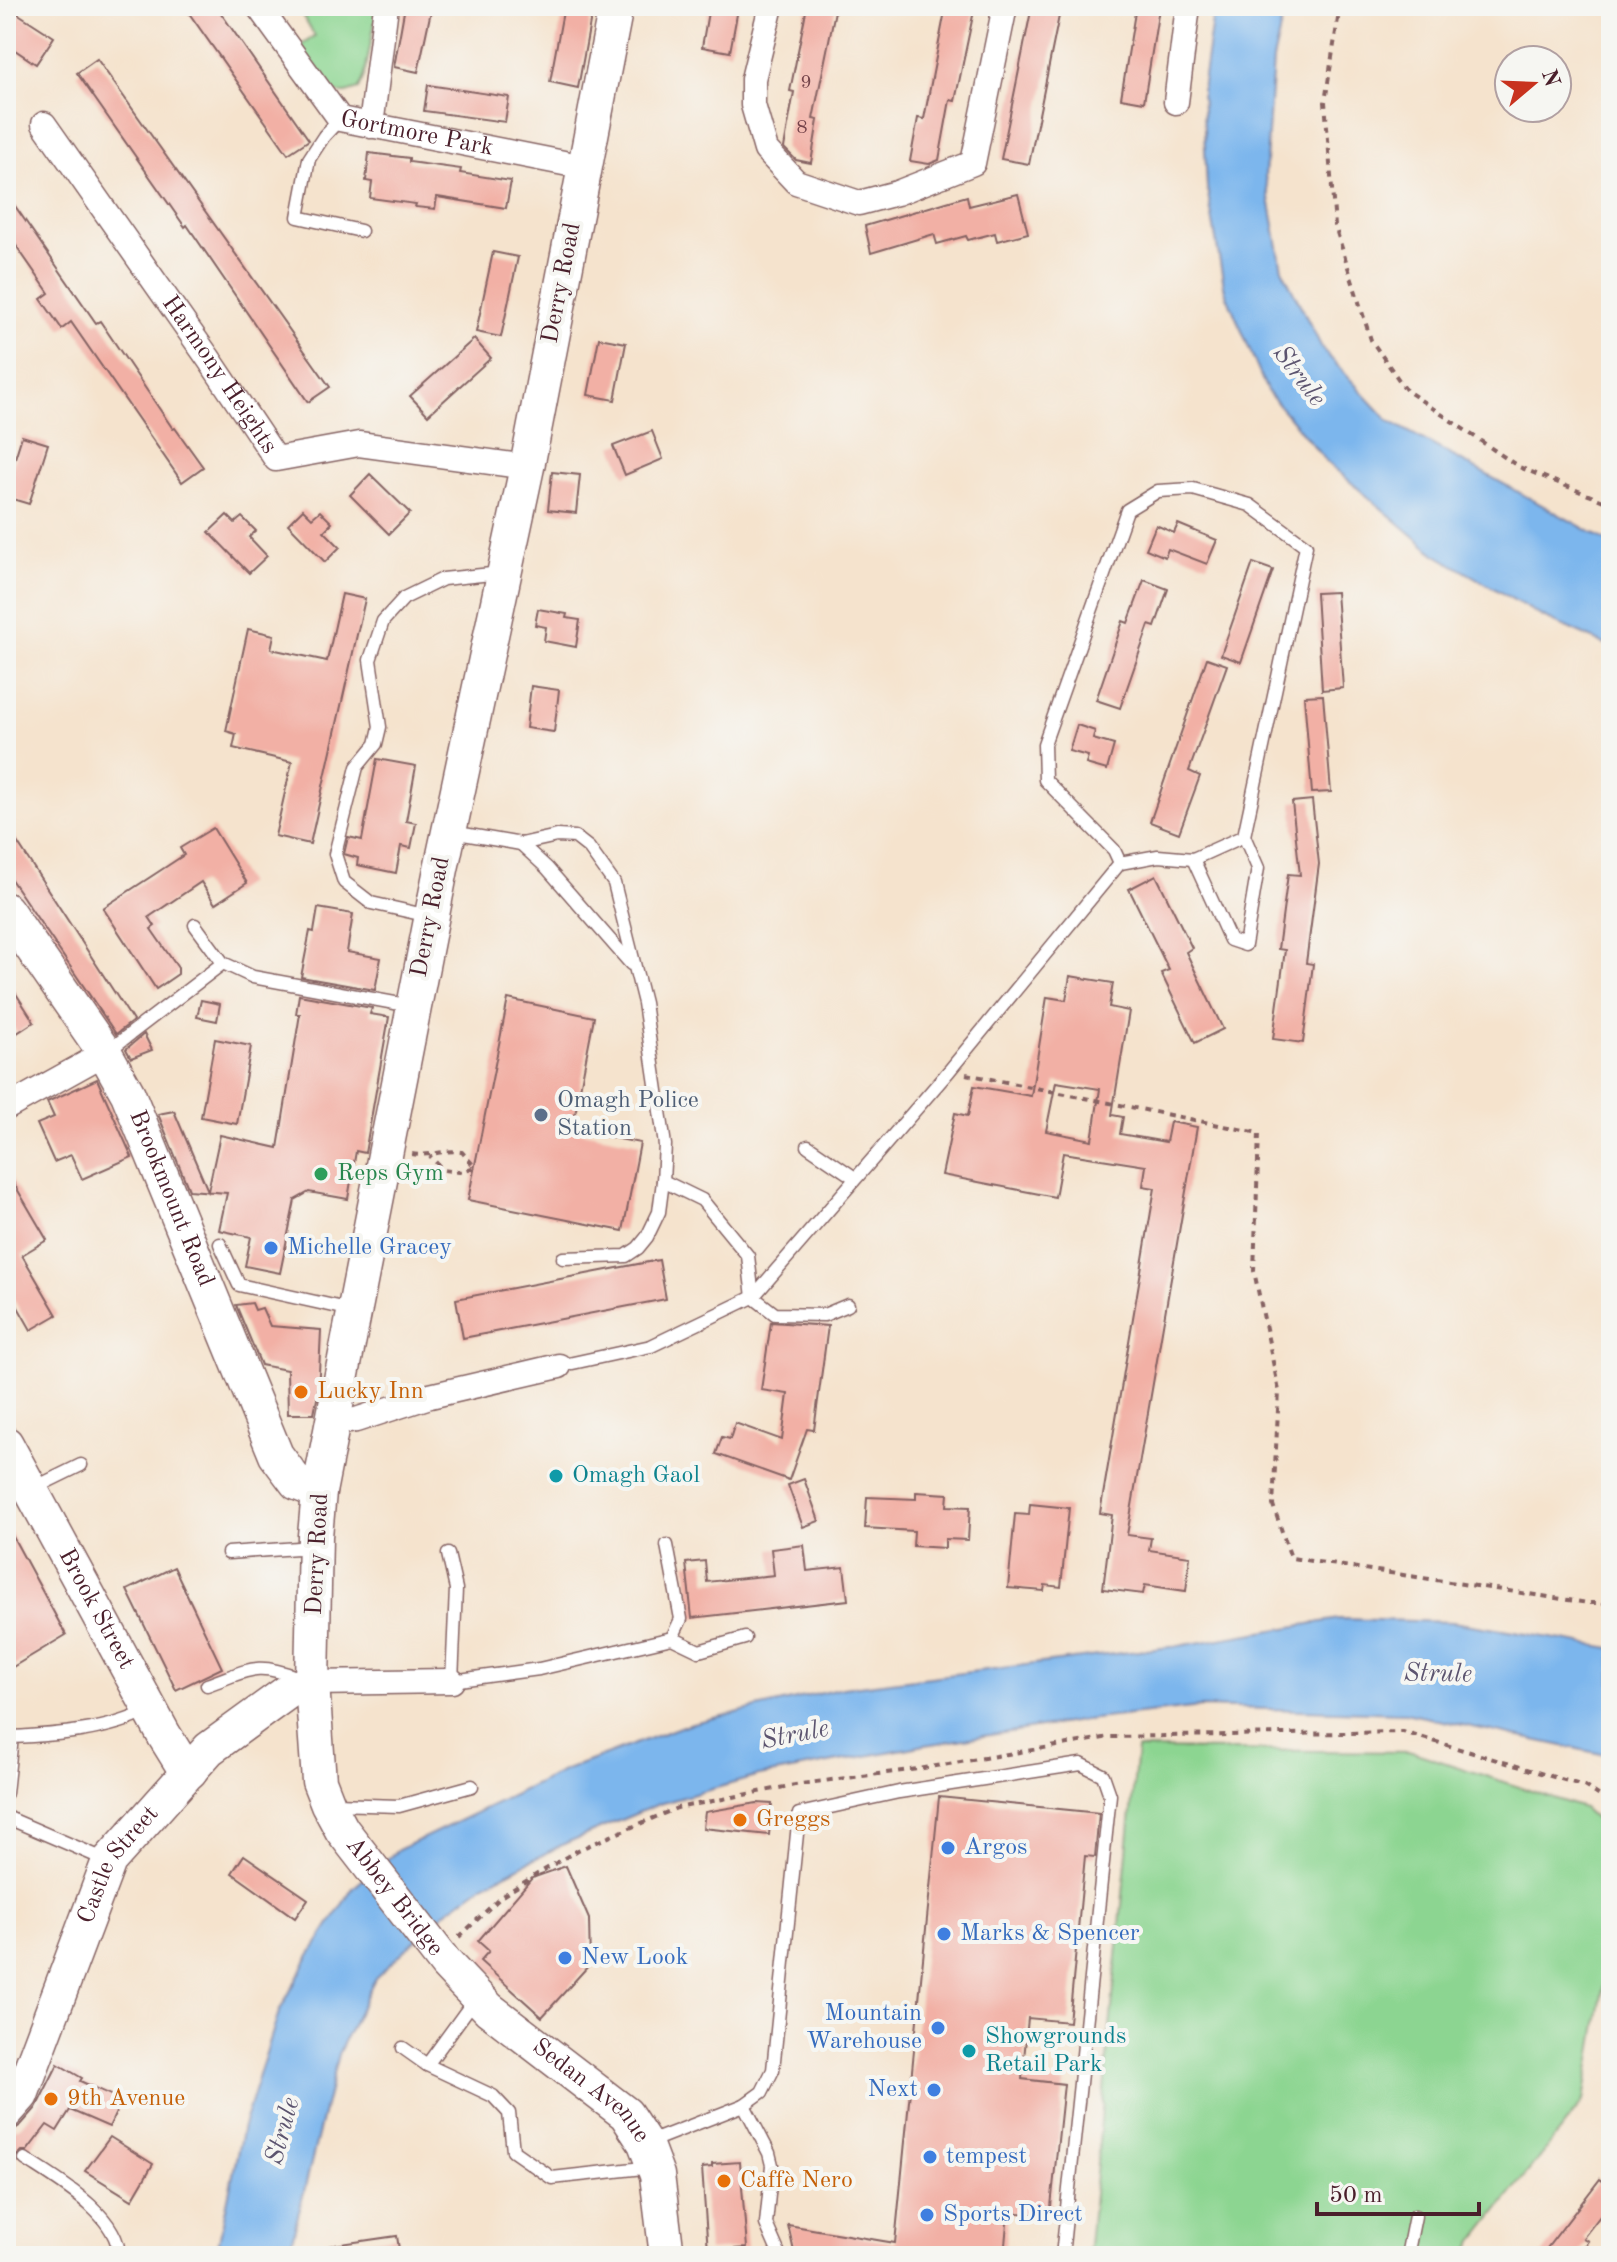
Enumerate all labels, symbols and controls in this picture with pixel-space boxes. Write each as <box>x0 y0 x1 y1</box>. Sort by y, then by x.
north arrow <box>1493 44 1573 124</box>
text: N <box>1537 67 1563 90</box>
house number: 9 <box>800 73 812 93</box>
street label: Gortmore Park <box>338 107 496 161</box>
house number: 8 <box>796 118 808 138</box>
street label: Derry Road <box>539 221 585 345</box>
street label: Harmony Heights <box>157 292 281 458</box>
water label: Strule <box>1268 341 1330 411</box>
street label: Derry Road <box>408 855 454 979</box>
place label: Omagh Police Station <box>557 1089 699 1141</box>
marker: Omagh Police Station <box>532 1106 550 1124</box>
street label: Brookmount Road <box>124 1107 218 1290</box>
place label: Reps Gym <box>337 1162 444 1186</box>
marker: Reps Gym <box>312 1165 330 1183</box>
place label: Michelle Gracey <box>287 1236 452 1260</box>
marker: Michelle Gracey <box>262 1239 280 1257</box>
place label: Lucky Inn <box>317 1380 424 1404</box>
marker: Lucky Inn <box>292 1383 310 1401</box>
place label: Omagh Gaol <box>572 1464 700 1488</box>
marker: Omagh Gaol <box>547 1467 565 1485</box>
street label: Derry Road <box>303 1492 333 1616</box>
street label: Brook Street <box>53 1545 138 1673</box>
water label: Strule <box>1403 1660 1473 1688</box>
water label: Strule <box>759 1716 831 1754</box>
street label: Castle Street <box>75 1802 164 1927</box>
place label: Greggs <box>756 1808 831 1832</box>
marker: Greggs <box>731 1811 749 1829</box>
street label: Abbey Bridge <box>341 1833 447 1961</box>
place label: Argos <box>964 1836 1027 1860</box>
marker: Argos <box>939 1839 957 1857</box>
place label: Marks & Spencer <box>960 1922 1140 1946</box>
marker: Marks & Spencer <box>935 1925 953 1943</box>
place label: New Look <box>581 1946 688 1970</box>
marker: New Look <box>556 1949 574 1967</box>
place label: Mountain Warehouse <box>806 2002 922 2054</box>
marker: Mountain Warehouse <box>929 2019 947 2037</box>
place label: Showgrounds Retail Park <box>985 2025 1127 2077</box>
street label: Sedan Avenue <box>528 2035 653 2147</box>
marker: Showgrounds Retail Park <box>960 2042 978 2060</box>
place label: Next <box>868 2078 918 2102</box>
marker: Next <box>925 2081 943 2099</box>
place label: 9th Avenue <box>67 2087 185 2111</box>
marker: 9th Avenue <box>42 2090 60 2108</box>
water label: Strule <box>262 2094 304 2168</box>
place label: tempest <box>946 2145 1027 2169</box>
marker: tempest <box>921 2148 939 2166</box>
scale bar <box>1317 2166 1479 2216</box>
place label: Caffè Nero <box>740 2169 853 2193</box>
marker: Caffè Nero <box>715 2172 733 2190</box>
text: 50 m <box>1329 2184 1383 2208</box>
place label: Sports Direct <box>943 2203 1083 2227</box>
marker: Sports Direct <box>918 2206 936 2224</box>

